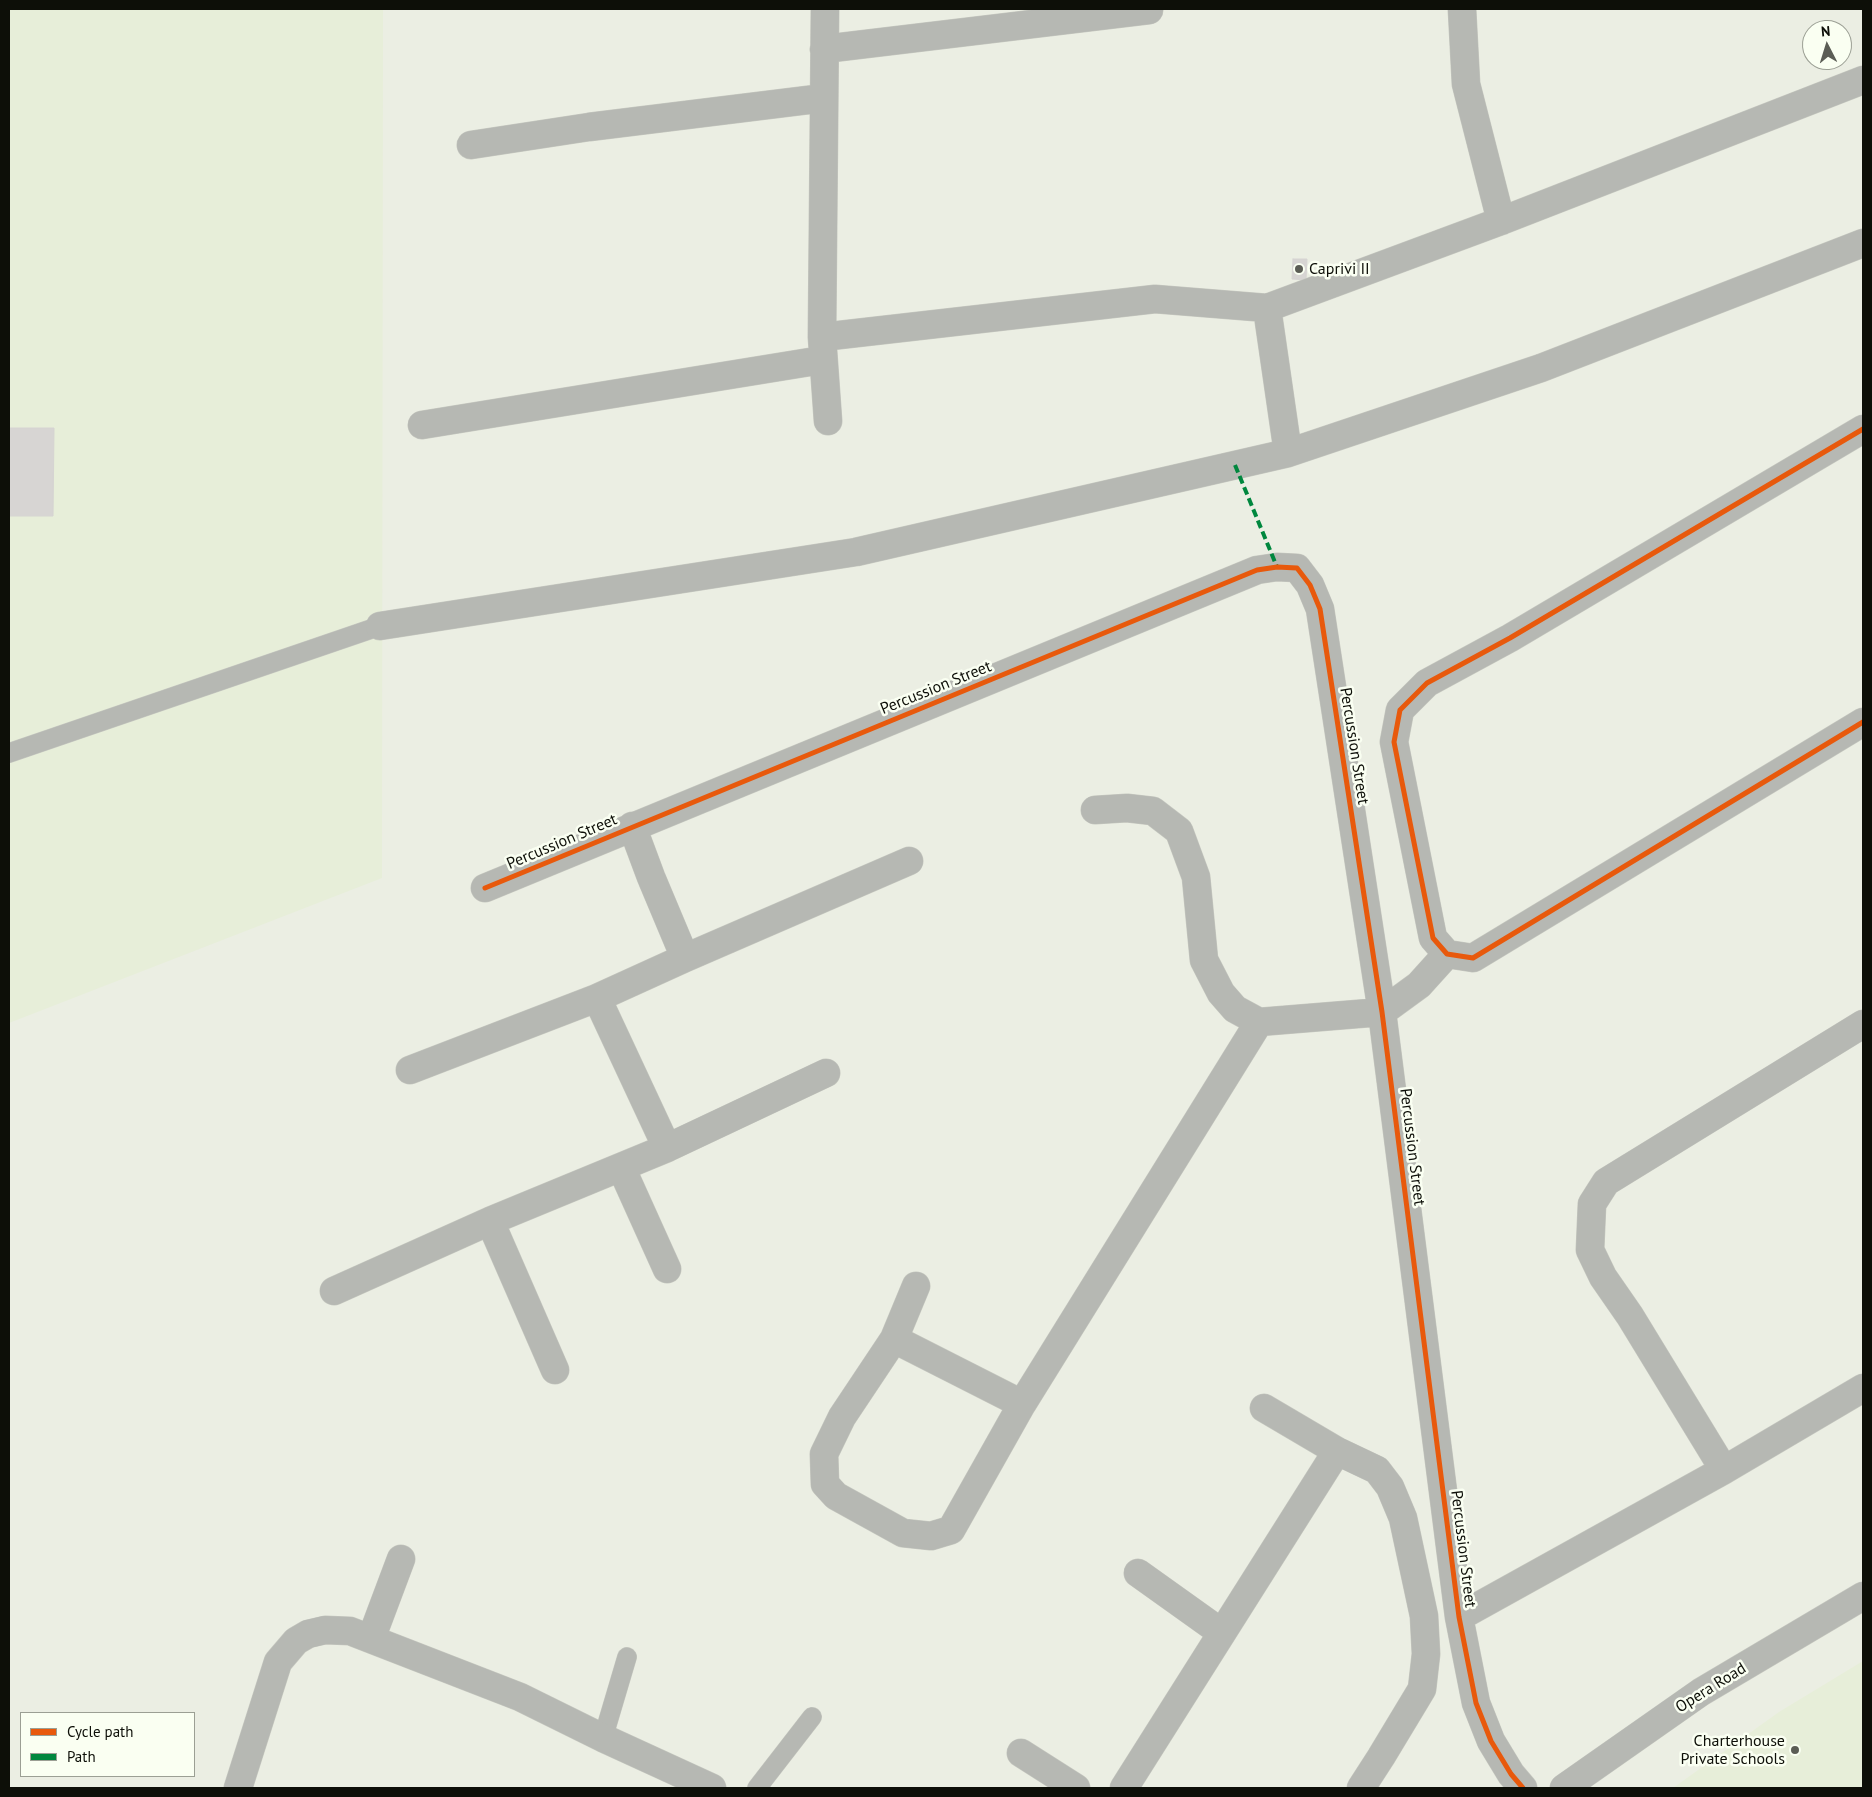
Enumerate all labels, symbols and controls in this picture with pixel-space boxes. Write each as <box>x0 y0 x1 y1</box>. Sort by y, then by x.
north arrow <box>1802 20 1852 70</box>
text: N <box>1820 22 1831 40</box>
place label: Caprivi II <box>1309 259 1370 279</box>
marker: Caprivi II <box>1293 263 1305 275</box>
street label: Percussion Street <box>878 657 994 719</box>
street label: Percussion Street <box>1335 686 1373 806</box>
street label: Percussion Street <box>504 810 620 874</box>
street label: Percussion Street <box>1395 1087 1429 1207</box>
street label: Percussion Street <box>1446 1489 1480 1609</box>
street label: Opera Road <box>1672 1659 1750 1717</box>
legend <box>20 1712 195 1777</box>
text: Cycle path <box>67 1722 133 1741</box>
place label: Charterhouse Private Schools <box>1681 1731 1785 1769</box>
marker: Charterhouse Private Schools <box>1789 1744 1801 1756</box>
text: Path <box>67 1747 96 1766</box>

